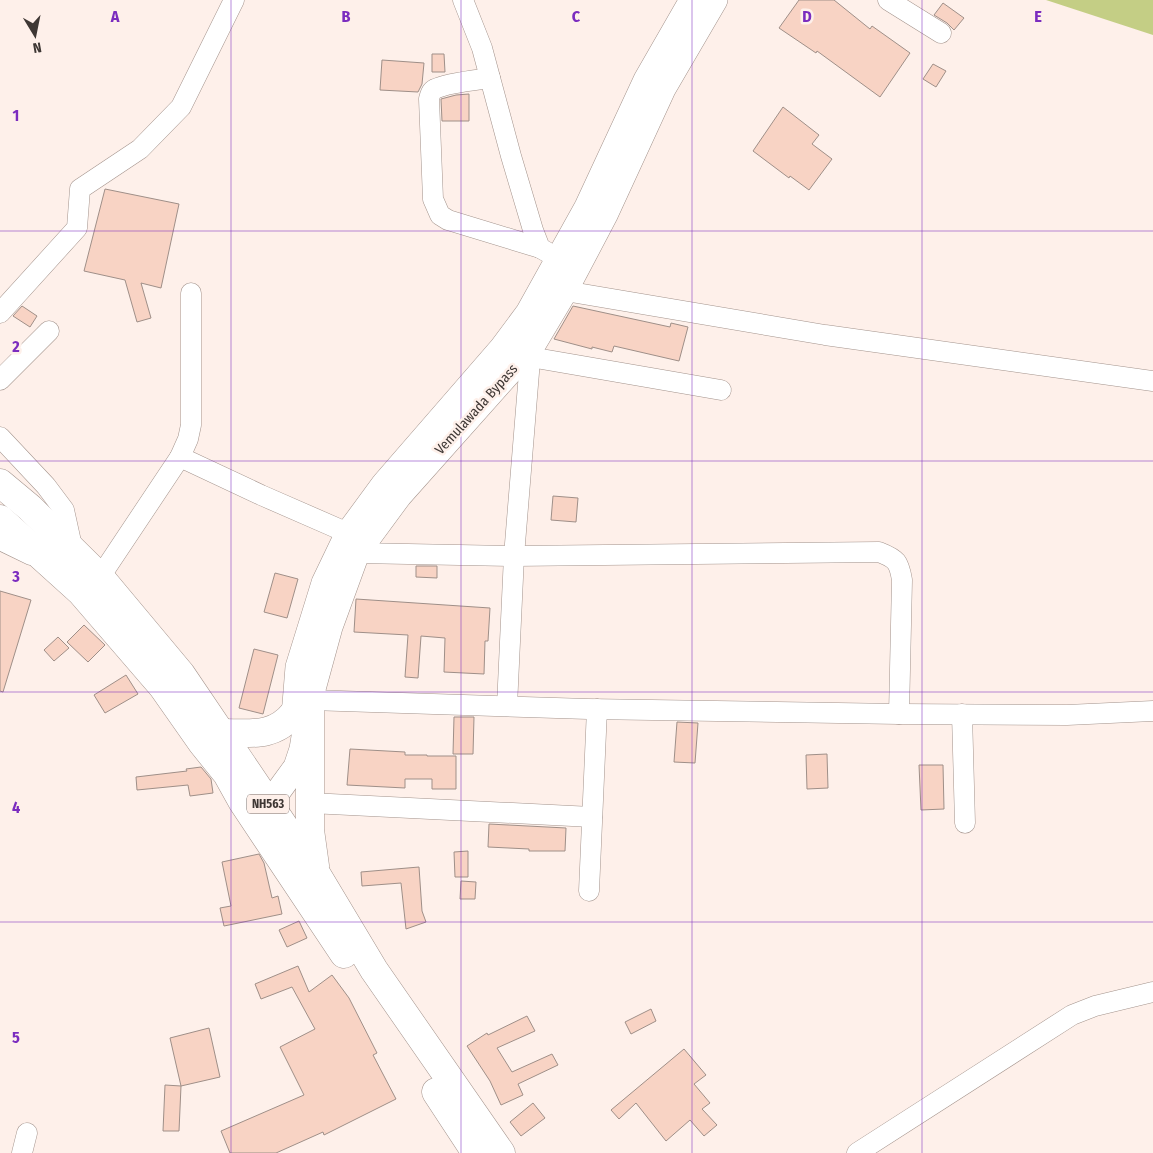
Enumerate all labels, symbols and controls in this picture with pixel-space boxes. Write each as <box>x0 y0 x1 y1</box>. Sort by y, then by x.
text: A <box>110 7 120 26</box>
text: B <box>342 7 351 26</box>
text: C <box>572 7 581 26</box>
text: D <box>802 7 812 26</box>
text: E <box>1034 7 1042 26</box>
north arrow <box>10 10 60 60</box>
text: N <box>32 38 43 56</box>
text: 1 <box>13 106 19 125</box>
text: 2 <box>11 337 20 356</box>
street label: Vemulawada Bypass <box>431 361 521 458</box>
text: 3 <box>11 567 20 586</box>
road number: NH563 <box>247 794 289 814</box>
text: 4 <box>12 798 20 817</box>
text: 5 <box>12 1028 20 1047</box>

